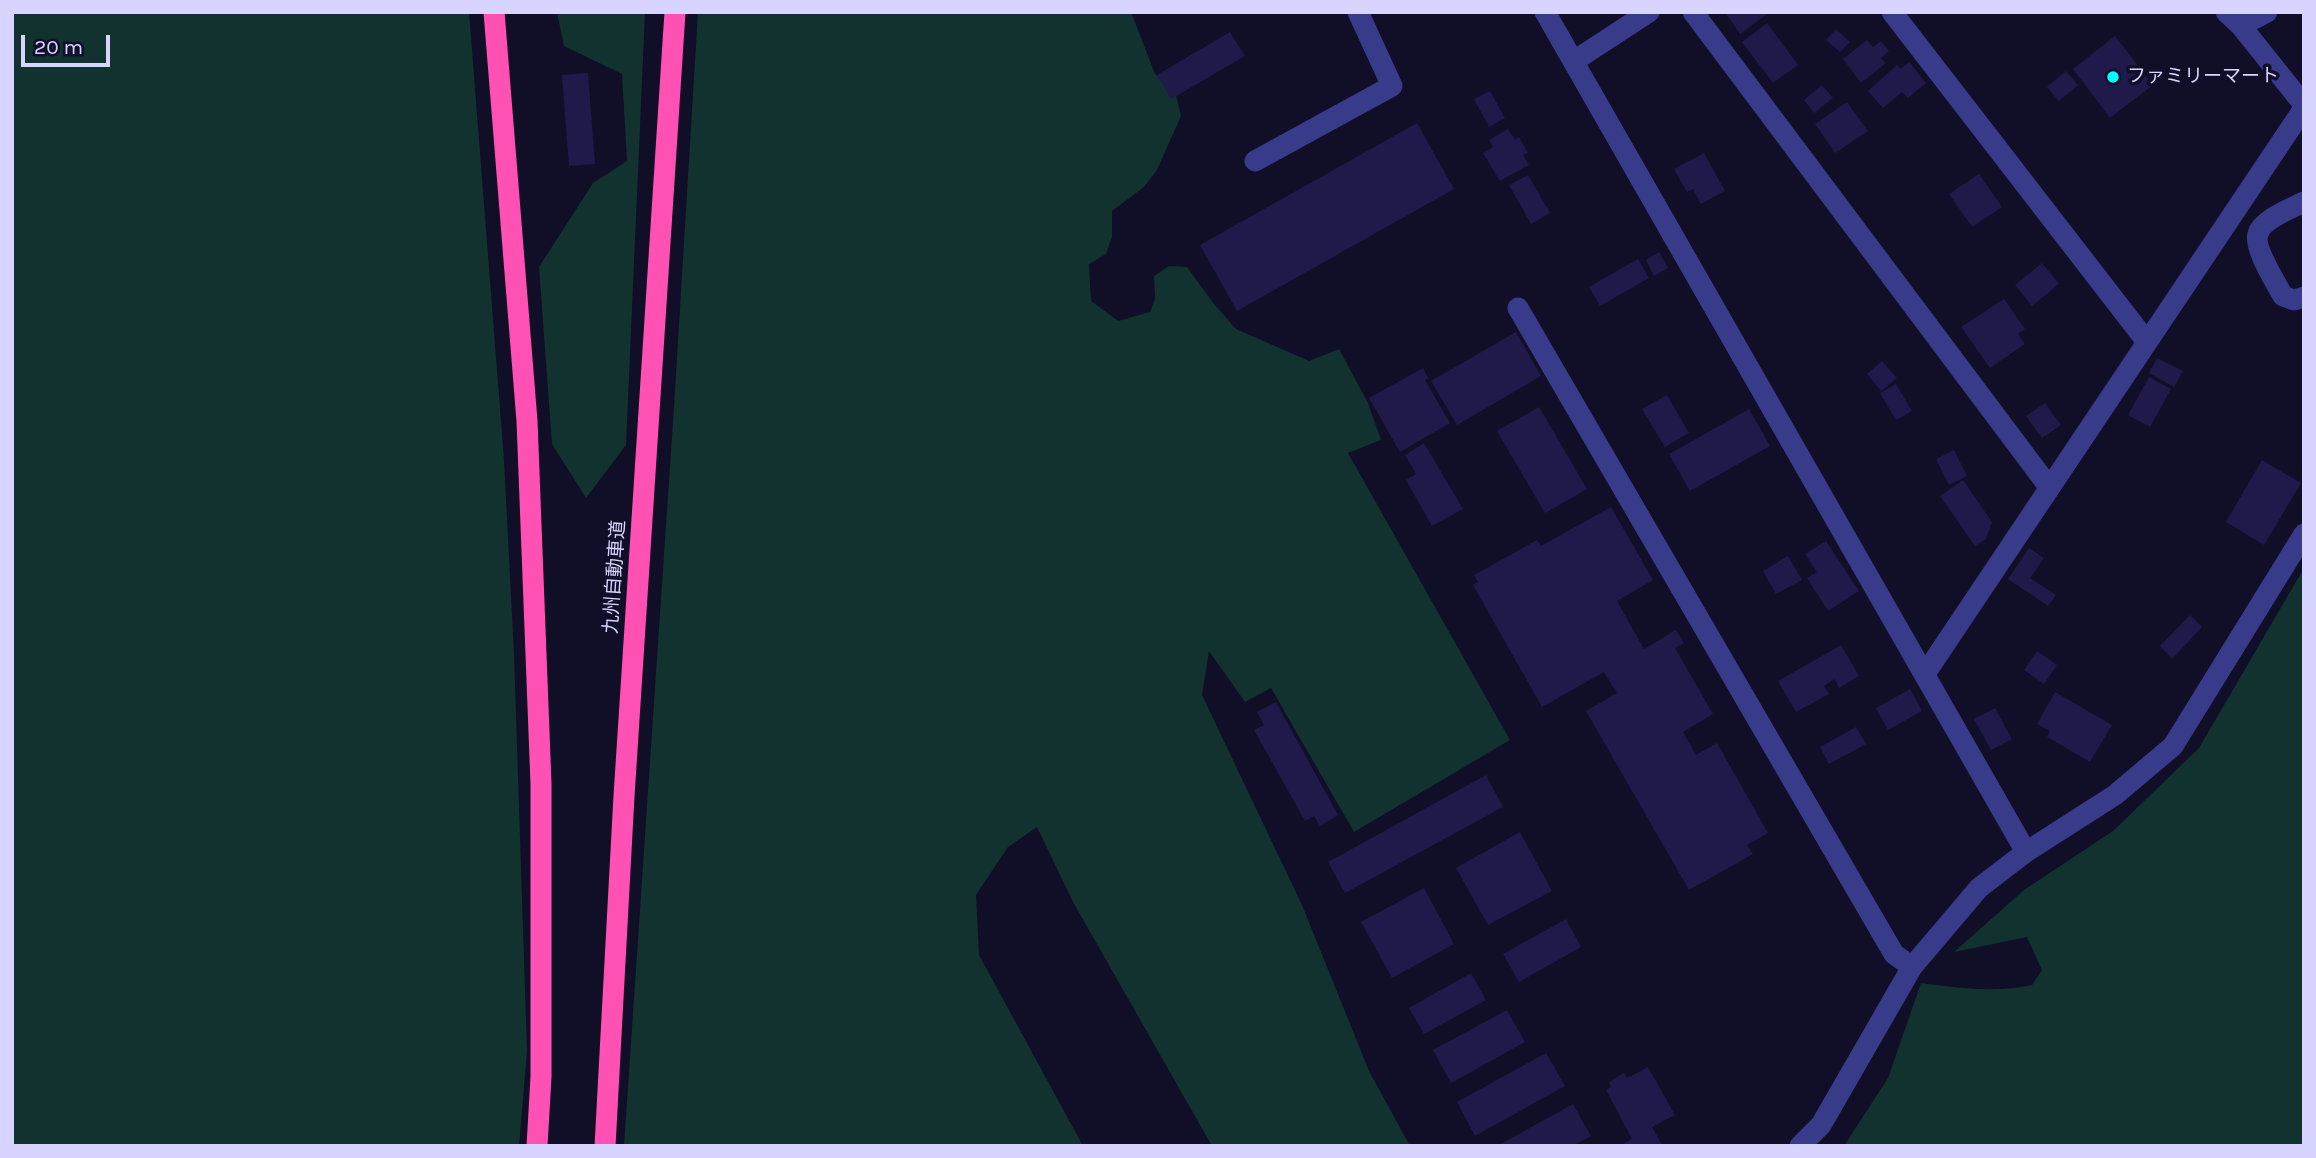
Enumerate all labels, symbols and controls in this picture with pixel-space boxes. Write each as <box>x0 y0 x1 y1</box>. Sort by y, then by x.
scale bar <box>24 21 114 65</box>
text: 20 m <box>34 35 83 59</box>
place label: ファミリーマート <box>2127 66 2279 88</box>
marker: ファミリーマート <box>2105 69 2121 85</box>
street label: 九州自動車道 <box>600 519 630 635</box>

